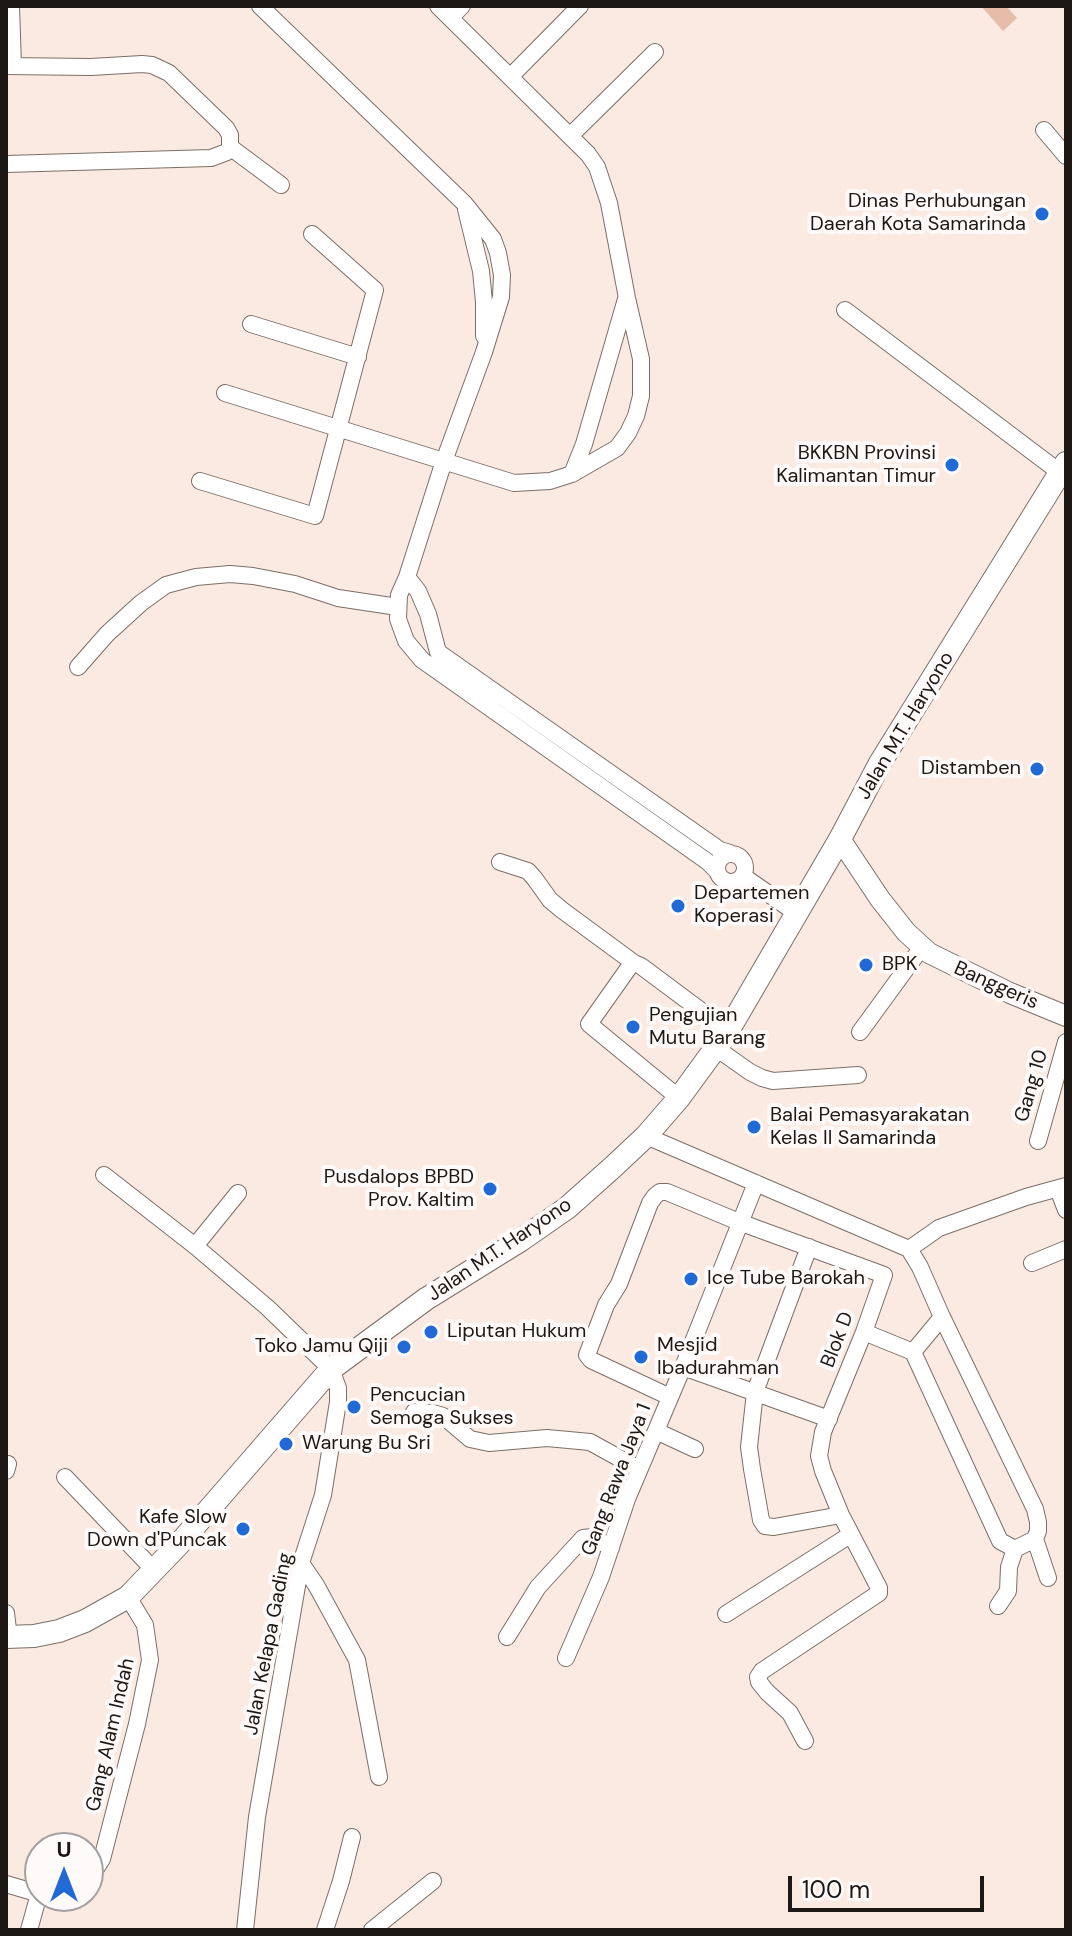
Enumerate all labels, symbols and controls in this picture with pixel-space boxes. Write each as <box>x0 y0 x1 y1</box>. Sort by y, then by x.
place label: Dinas Perhubungan Daerah Kota Samarinda <box>810 190 1026 237</box>
marker: Dinas Perhubungan Daerah Kota Samarinda <box>1033 205 1051 223</box>
place label: BKKBN Provinsi Kalimantan Timur <box>776 442 936 489</box>
marker: BKKBN Provinsi Kalimantan Timur <box>943 456 961 474</box>
street label: Jalan M.T. Haryono <box>852 648 960 804</box>
place label: Distamben <box>921 757 1021 781</box>
marker: Distamben <box>1028 760 1046 778</box>
place label: Departemen Koperasi <box>694 882 809 929</box>
marker: Departemen Koperasi <box>669 897 687 915</box>
place label: BPK <box>882 953 917 977</box>
marker: BPK <box>857 956 875 974</box>
street label: Banggeris <box>950 957 1042 1015</box>
place label: Pengujian Mutu Barang <box>649 1004 766 1051</box>
marker: Pengujian Mutu Barang <box>624 1018 642 1036</box>
street label: Gang 10 <box>1010 1047 1054 1125</box>
place label: Balai Pemasyarakatan Kelas II Samarinda <box>770 1104 970 1151</box>
marker: Balai Pemasyarakatan Kelas II Samarinda <box>745 1118 763 1136</box>
place label: Pusdalops BPBD Prov. Kaltim <box>324 1166 474 1213</box>
marker: Pusdalops BPBD Prov. Kaltim <box>481 1180 499 1198</box>
street label: Jalan M.T. Haryono <box>423 1193 577 1307</box>
place label: Ice Tube Barokah <box>707 1267 865 1291</box>
marker: Ice Tube Barokah <box>682 1270 700 1288</box>
street label: Blok D <box>816 1309 860 1371</box>
place label: Liputan Hukum <box>447 1320 586 1344</box>
marker: Liputan Hukum <box>422 1323 440 1341</box>
place label: Mesjid Ibadurahman <box>657 1334 779 1381</box>
place label: Toko Jamu Qiji <box>255 1335 388 1359</box>
marker: Toko Jamu Qiji <box>395 1338 413 1356</box>
marker: Mesjid Ibadurahman <box>632 1348 650 1366</box>
place label: Pencucian Semoga Sukses <box>370 1384 514 1431</box>
marker: Pencucian Semoga Sukses <box>345 1398 363 1416</box>
street label: Gang Rawa Jaya 1 <box>577 1401 657 1559</box>
place label: Warung Bu Sri <box>302 1432 431 1456</box>
marker: Warung Bu Sri <box>277 1435 295 1453</box>
place label: Kafe Slow Down d'Puncak <box>87 1506 227 1553</box>
marker: Kafe Slow Down d'Puncak <box>234 1520 252 1538</box>
street label: Jalan Kelapa Gading <box>240 1551 298 1737</box>
street label: Gang Alam Indah <box>82 1656 140 1814</box>
north arrow <box>24 1832 104 1912</box>
text: U <box>56 1835 72 1864</box>
scale bar <box>792 1860 988 1910</box>
text: 100 m <box>802 1874 870 1905</box>

